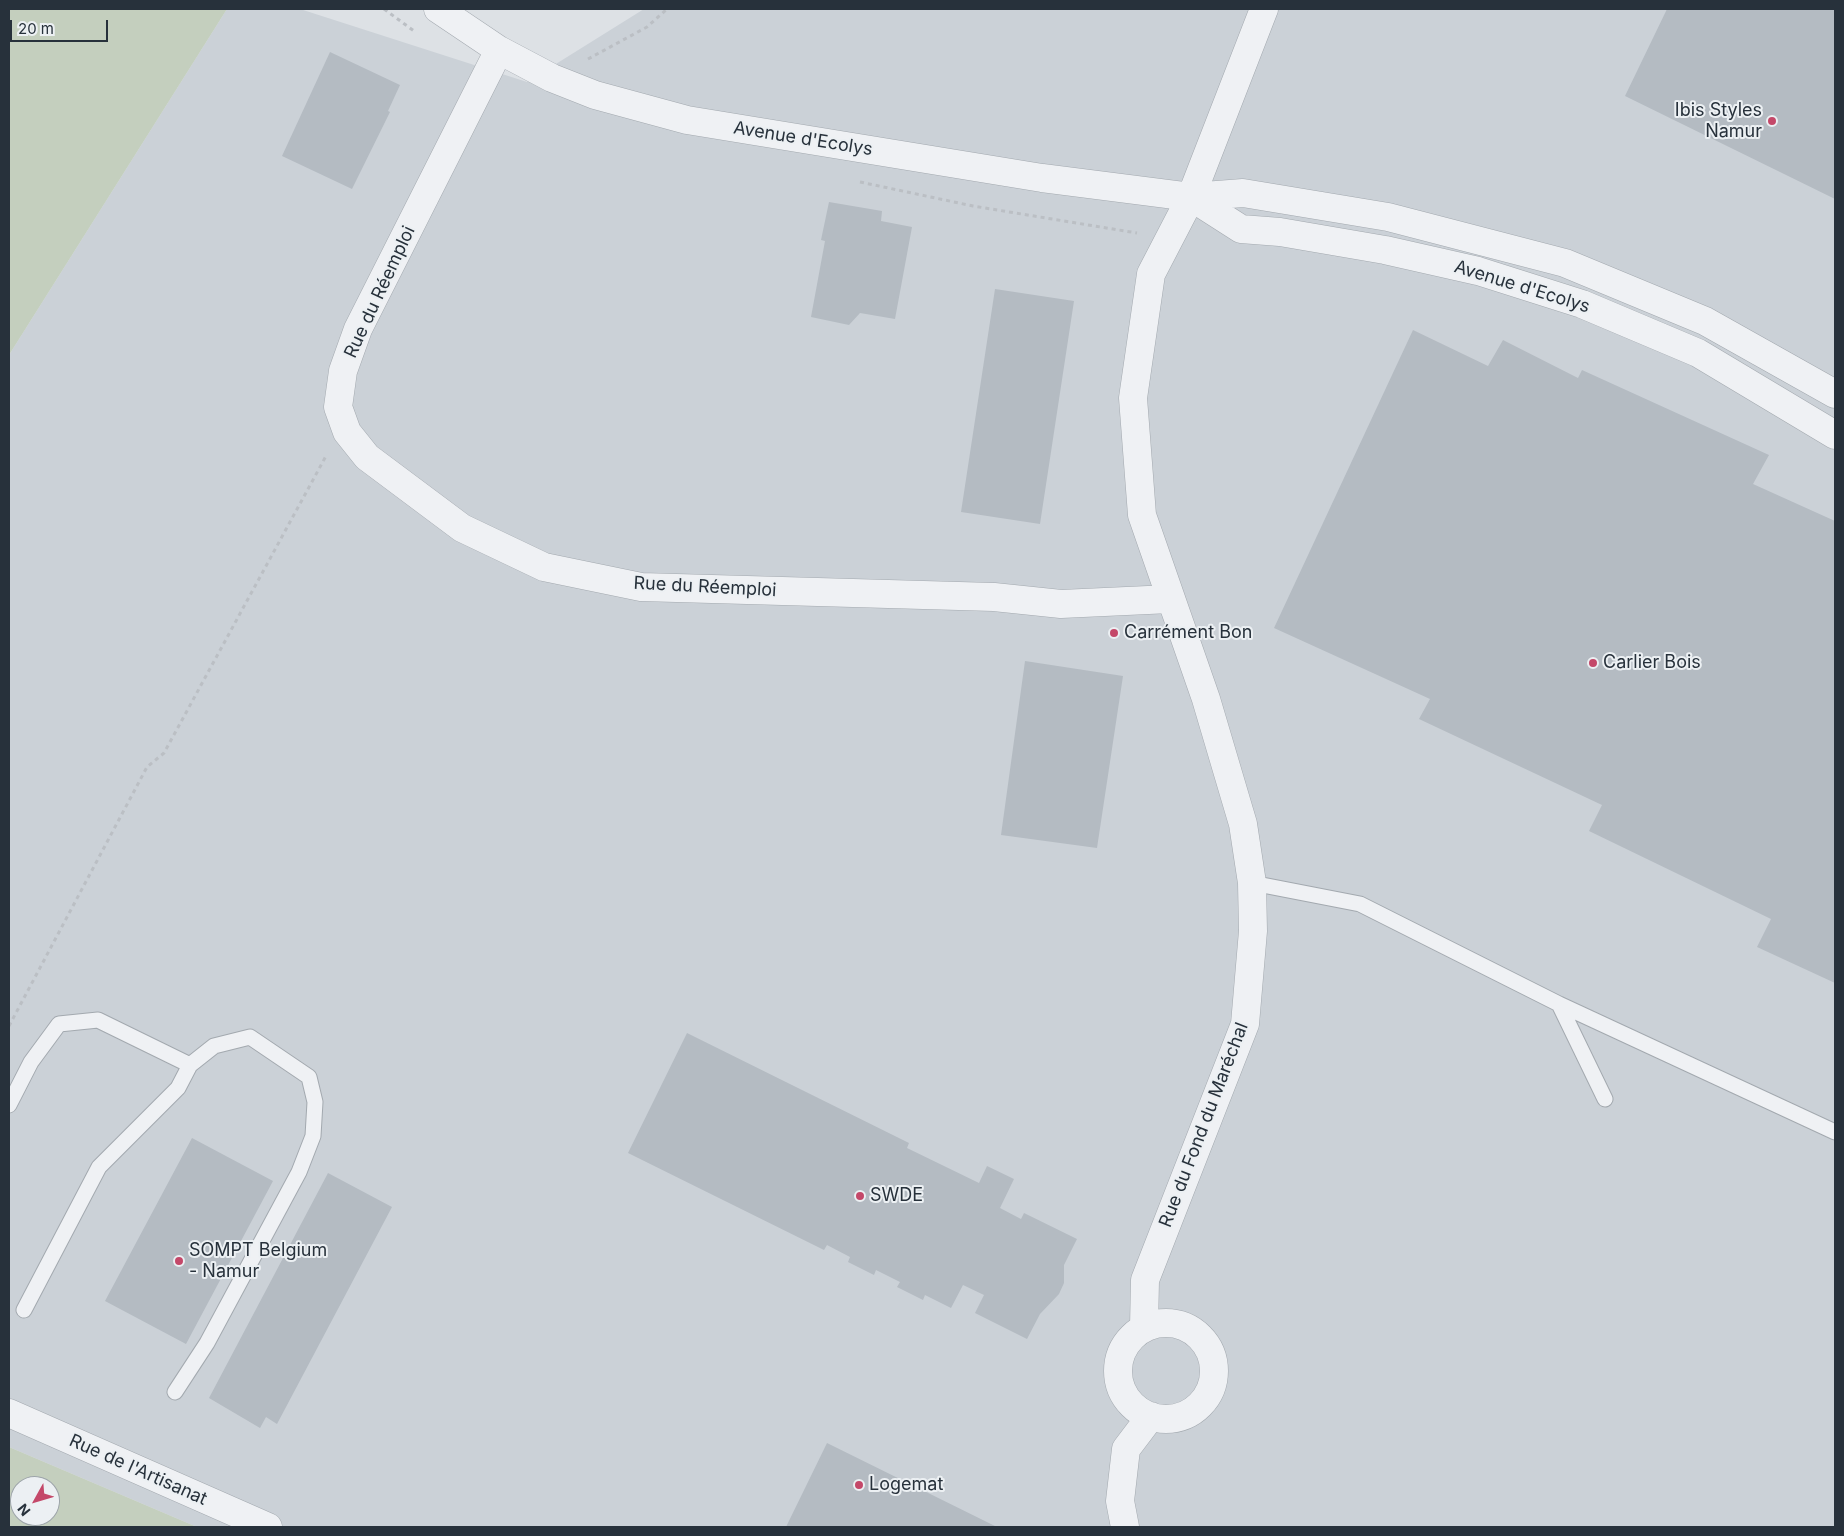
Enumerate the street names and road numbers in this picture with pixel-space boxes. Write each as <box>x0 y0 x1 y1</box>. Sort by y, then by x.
street label: Avenue d'Ecolys <box>732 117 874 161</box>
street label: Rue du Réemploi <box>340 223 420 361</box>
street label: Avenue d'Ecolys <box>1452 256 1592 318</box>
street label: Rue du Réemploi <box>633 572 777 602</box>
street label: Rue du Fond du Maréchal <box>1155 1020 1253 1230</box>
street label: Rue de l'Artisanat <box>66 1430 210 1510</box>

